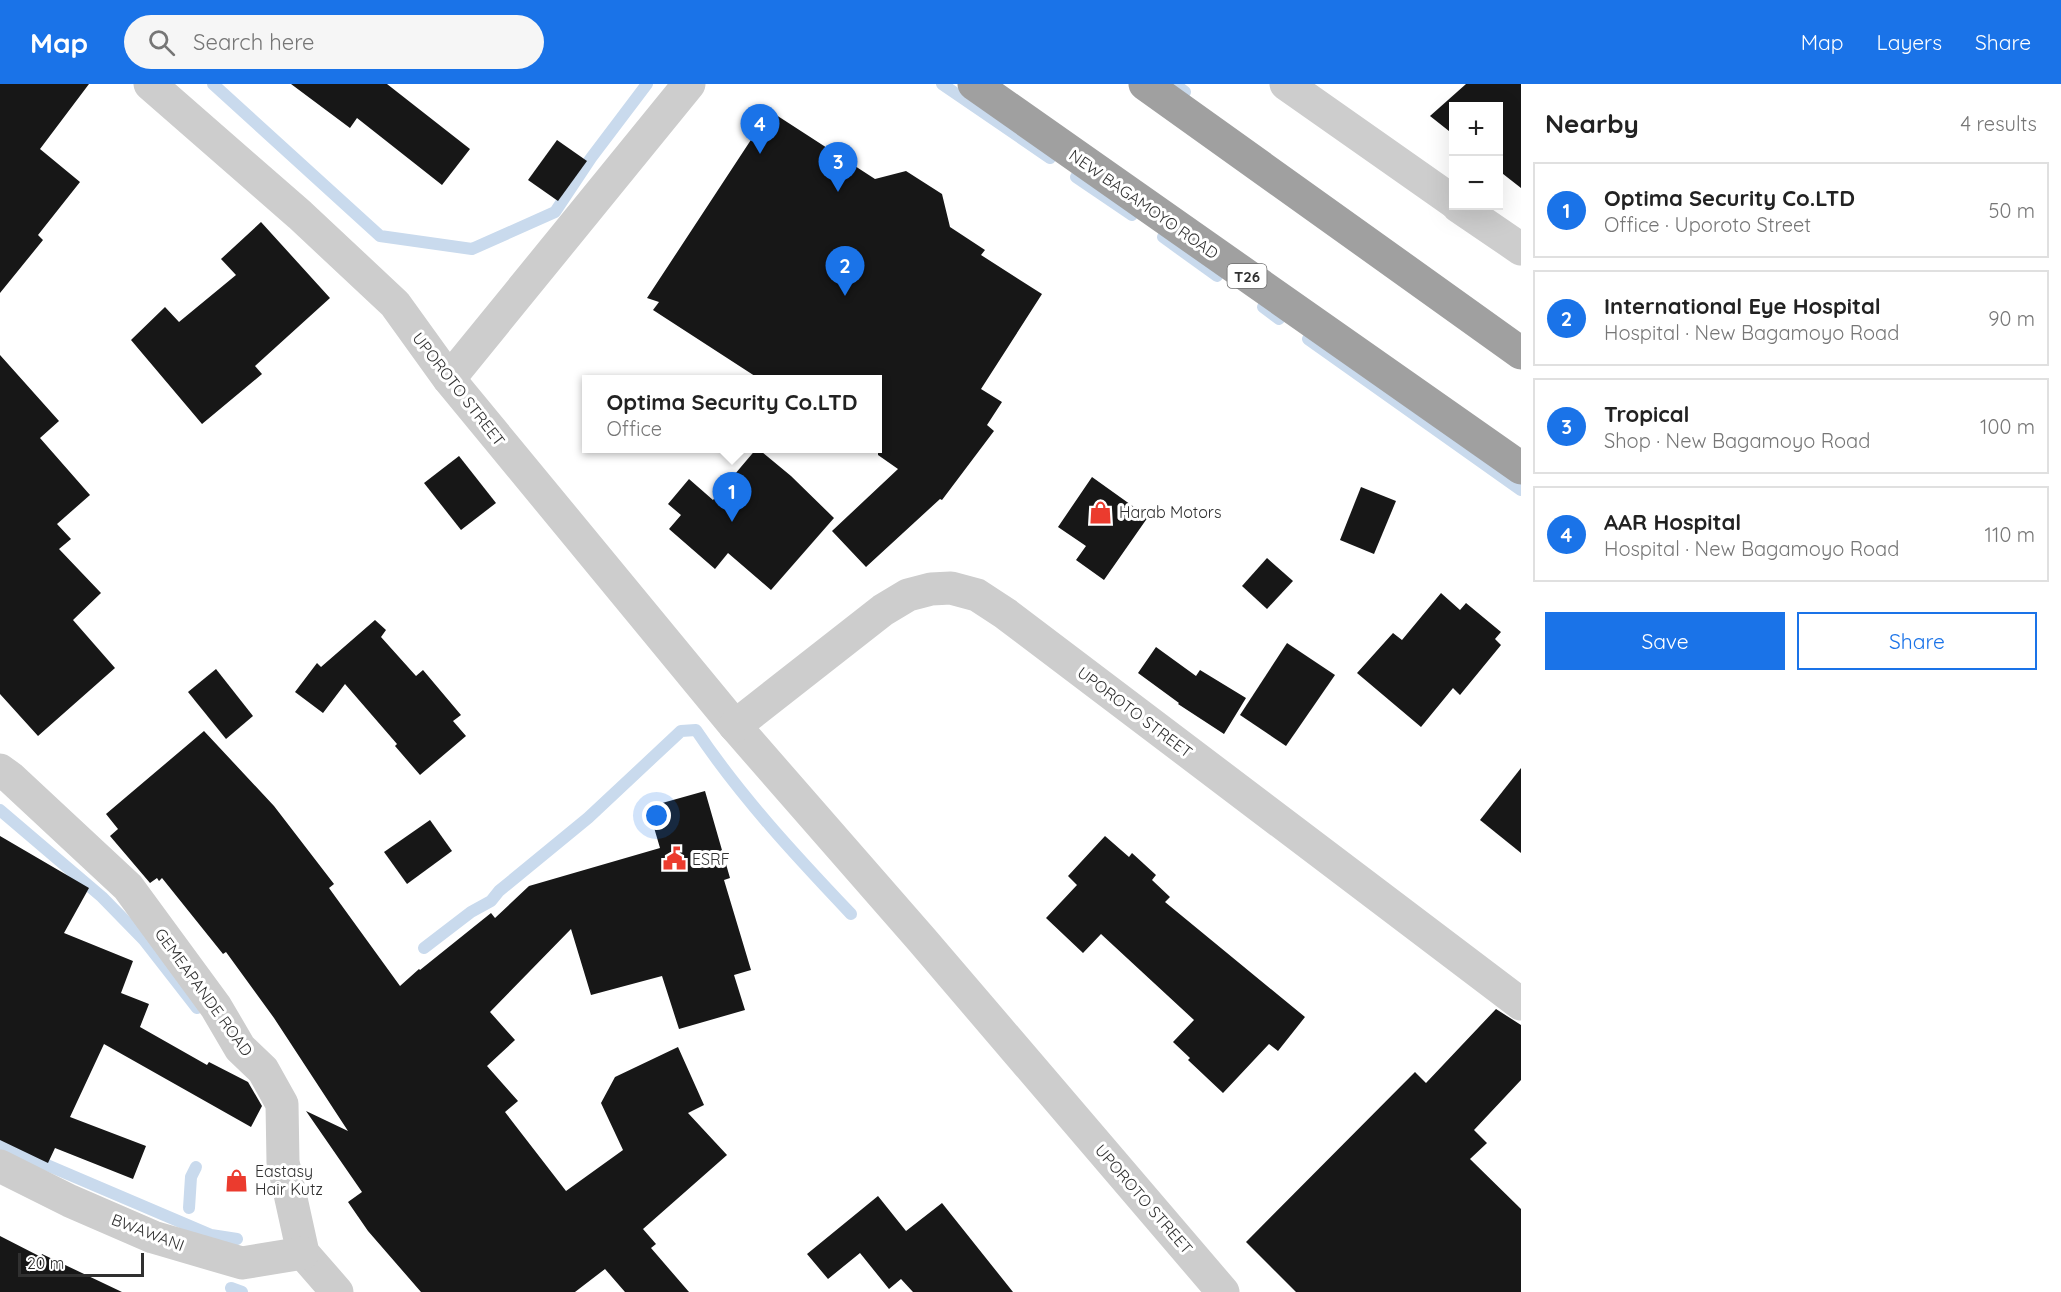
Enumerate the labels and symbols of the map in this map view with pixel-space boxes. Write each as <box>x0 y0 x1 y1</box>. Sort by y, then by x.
pin: 4 <box>740 104 780 154</box>
pin: 3 <box>818 142 858 192</box>
street label: NEW BAGAMOYO ROAD <box>1066 145 1222 263</box>
pin: 2 <box>826 246 864 296</box>
road number: T26 <box>1228 264 1266 288</box>
street label: UPOROTO STREET <box>408 328 510 450</box>
pin: 1 <box>712 472 752 522</box>
shop icon: Harab Motors <box>1088 499 1114 525</box>
place label: Harab Motors <box>1119 502 1222 522</box>
street label: UPOROTO STREET <box>1074 662 1197 762</box>
your location <box>642 801 671 830</box>
public building icon: ESRF <box>661 846 687 872</box>
place label: ESRF <box>692 849 730 869</box>
street label: GEMEAPANDE ROAD <box>151 924 257 1060</box>
street label: UPOROTO STREET <box>1091 1140 1197 1258</box>
place label: Eastasy Hair Kutz <box>255 1161 323 1199</box>
shop icon: Eastasy Hair Kutz <box>224 1167 250 1193</box>
street label: BWAWANI <box>109 1209 187 1255</box>
scale bar <box>18 1250 144 1278</box>

